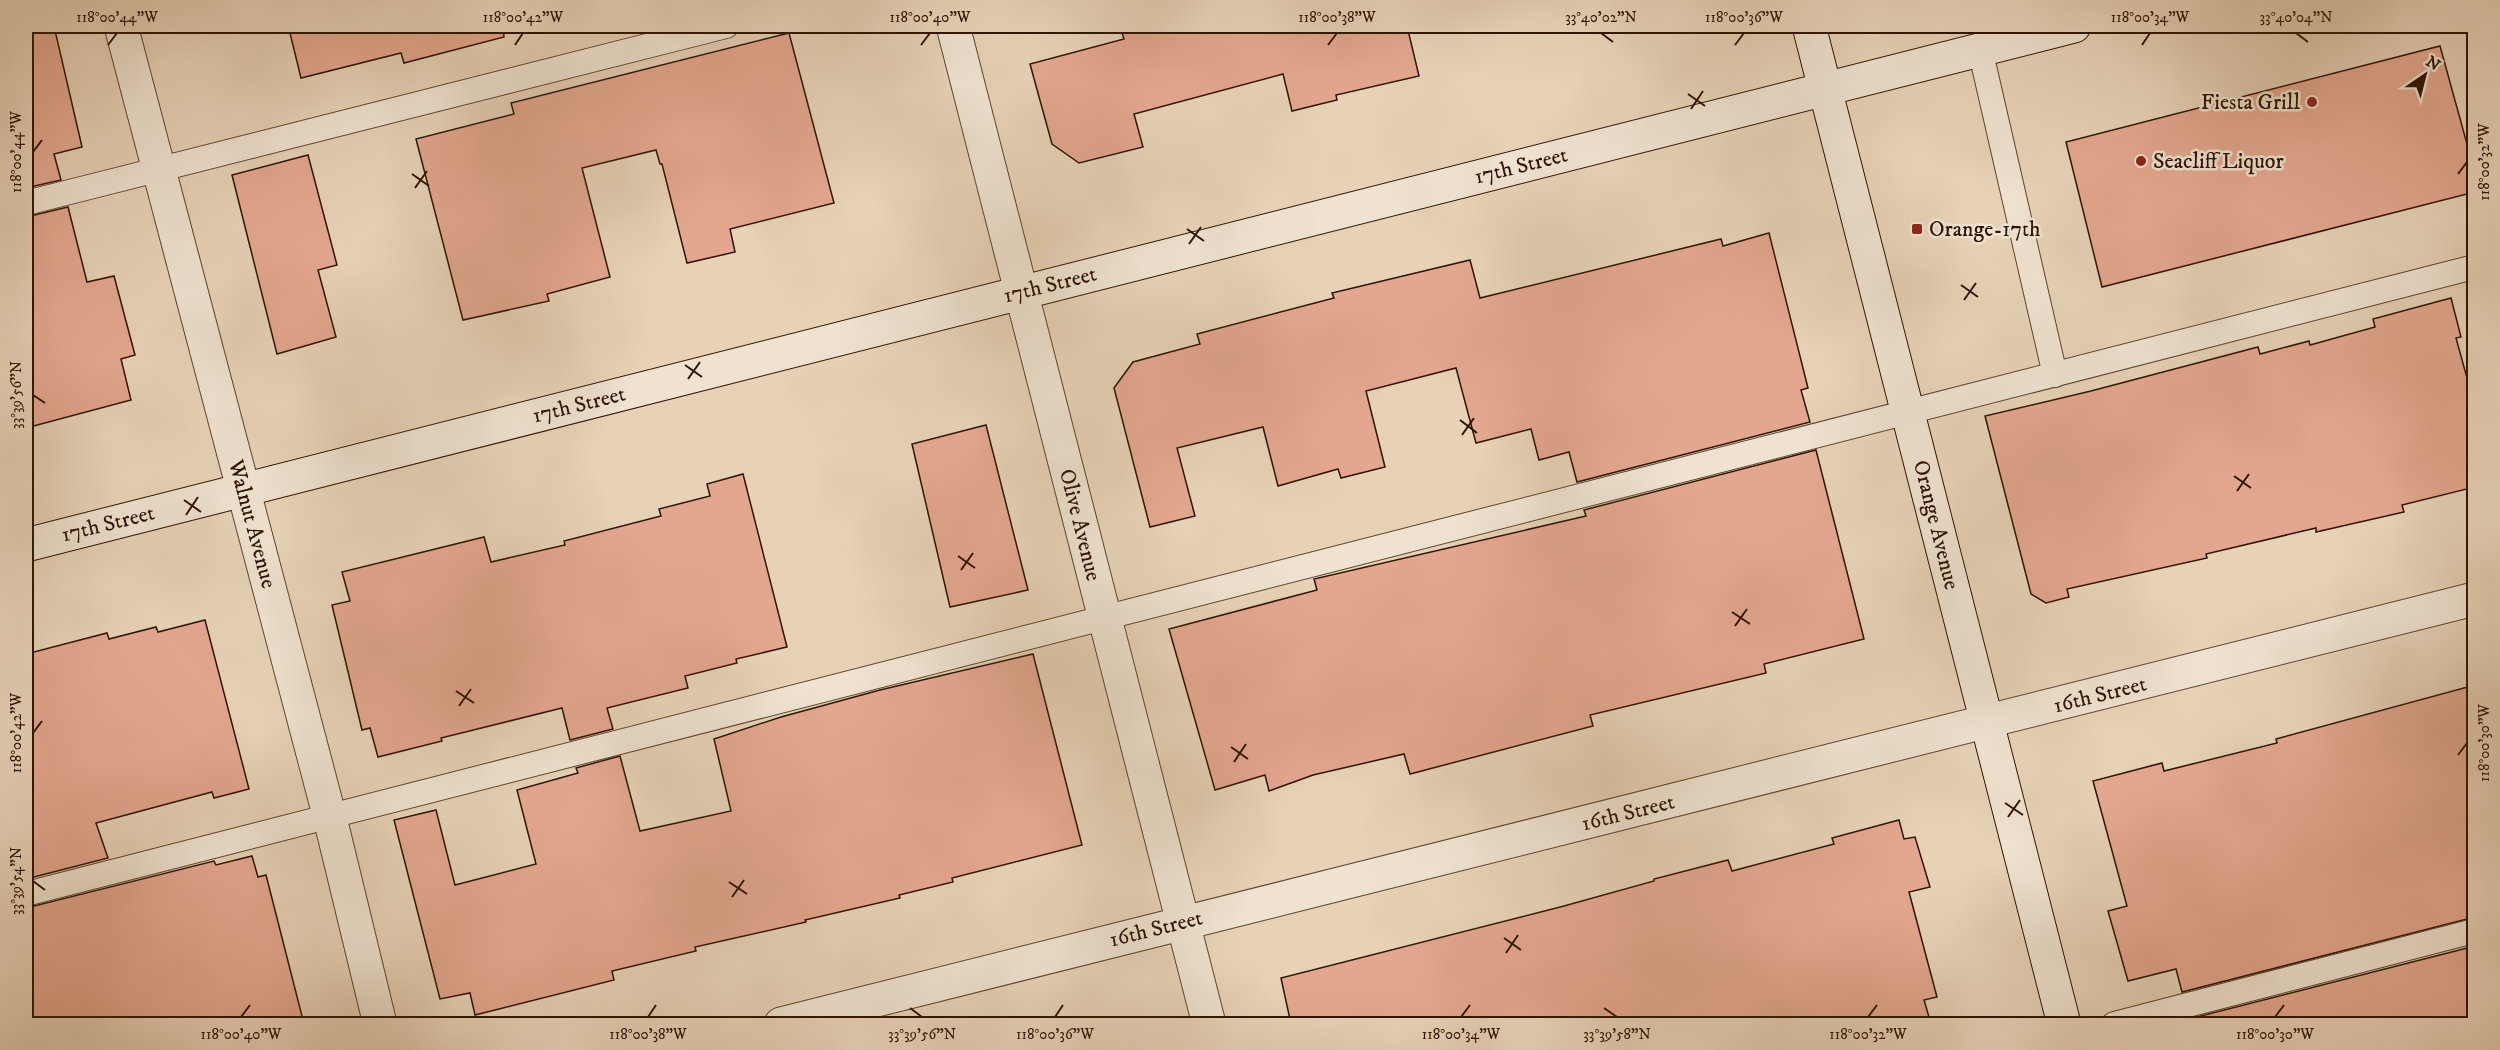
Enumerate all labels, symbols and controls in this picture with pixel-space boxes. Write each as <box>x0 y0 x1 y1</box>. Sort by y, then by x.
text: 118°00'44"W <box>76 8 158 27</box>
text: 118°00'42"W <box>483 8 564 27</box>
text: 118°00'40"W <box>889 8 971 27</box>
text: 118°00'38"W <box>1298 8 1376 27</box>
text: 33°40'02"N <box>1565 8 1637 27</box>
text: 118°00'36"W <box>1705 8 1783 27</box>
text: 118°00'34"W <box>2111 8 2190 27</box>
text: 33°40'04"N <box>2260 8 2332 27</box>
north arrow <box>2395 45 2455 105</box>
text: N <box>2422 52 2444 75</box>
place label: Fiesta Grill <box>2201 89 2300 116</box>
marker: Fiesta Grill <box>2305 95 2319 109</box>
text: 118°00'44"W <box>7 111 26 193</box>
text: 118°00'32"W <box>2475 123 2494 201</box>
street label: 17th Street <box>1472 141 1570 191</box>
place label: Seacliff Liquor <box>2153 148 2284 175</box>
marker: Seacliff Liquor <box>2134 154 2148 168</box>
place label: Orange-17th <box>1929 216 2041 243</box>
marker: Orange-17th <box>1910 222 1924 236</box>
street label: 17th Street <box>1001 260 1099 310</box>
text: 33°39'56"N <box>7 361 26 429</box>
street label: 17th Street <box>530 380 628 430</box>
street label: Walnut Avenue <box>222 456 282 591</box>
street label: Orange Avenue <box>1907 457 1965 593</box>
street label: Olive Avenue <box>1053 466 1107 584</box>
street label: 17th Street <box>59 499 157 549</box>
street label: 16th Street <box>2051 670 2149 720</box>
text: 118°00'42"W <box>7 692 26 773</box>
text: 118°00'30"W <box>2475 704 2494 782</box>
street label: 16th Street <box>1579 788 1677 838</box>
text: 33°39'54"N <box>7 847 26 915</box>
street label: 16th Street <box>1107 904 1205 954</box>
text: 118°00'40"W <box>200 1025 282 1044</box>
text: 118°00'38"W <box>609 1025 687 1044</box>
text: 33°39'56"N <box>888 1025 956 1044</box>
text: 118°00'36"W <box>1016 1025 1094 1044</box>
text: 118°00'34"W <box>1422 1025 1501 1044</box>
text: 33°39'58"N <box>1583 1025 1651 1044</box>
text: 118°00'32"W <box>1829 1025 1907 1044</box>
text: 118°00'30"W <box>2236 1025 2314 1044</box>

